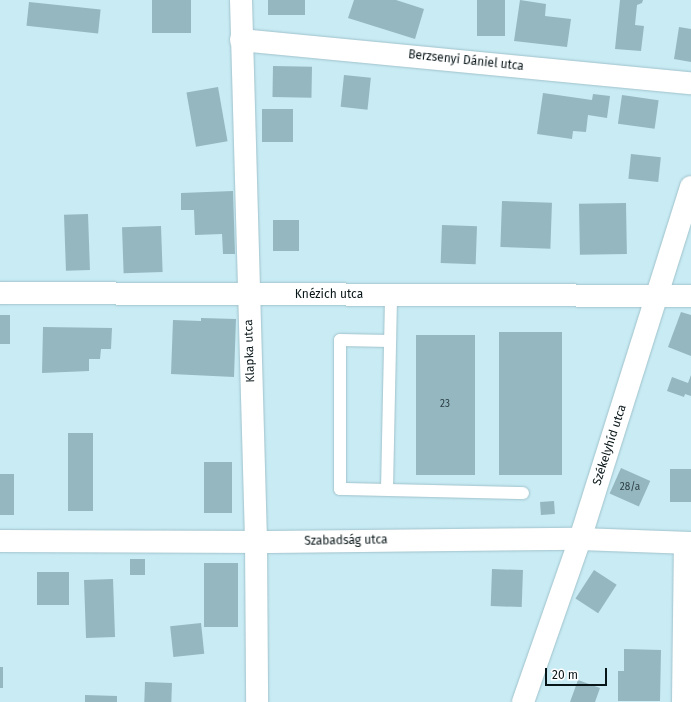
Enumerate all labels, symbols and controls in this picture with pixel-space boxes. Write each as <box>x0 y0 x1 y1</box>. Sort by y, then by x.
street label: Berzsenyi Dániel utca <box>407 48 525 74</box>
street label: Knézich utca <box>295 288 363 302</box>
street label: Klapka utca <box>242 319 258 383</box>
house number: 23 <box>440 399 450 411</box>
street label: Székelyhíd utca <box>590 403 630 487</box>
house number: 28/a <box>620 482 640 494</box>
street label: Szabadság utca <box>304 533 388 549</box>
scale bar <box>547 660 609 686</box>
text: 20 m <box>552 668 578 682</box>

